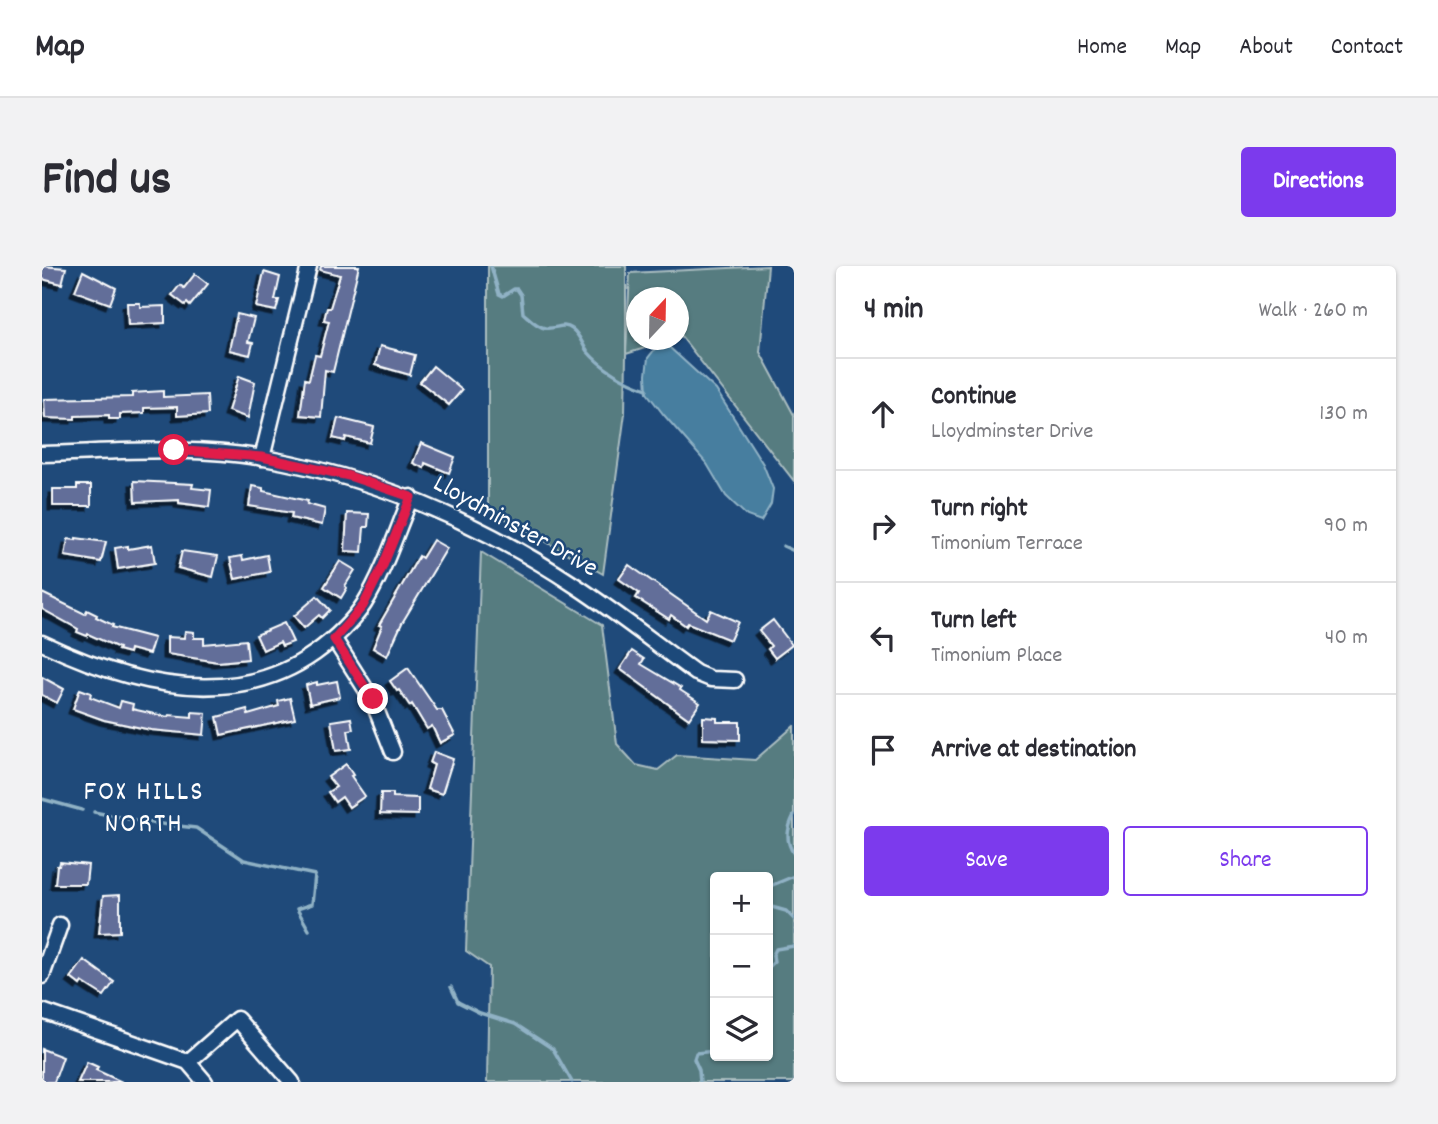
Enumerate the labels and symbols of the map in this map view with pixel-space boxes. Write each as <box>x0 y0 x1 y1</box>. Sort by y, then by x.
north arrow <box>626 287 689 350</box>
route start <box>158 434 189 465</box>
street label: Lloydminster Drive <box>426 466 604 588</box>
route end <box>357 683 388 714</box>
district label: FOX HILLS NORTH <box>83 774 205 846</box>

